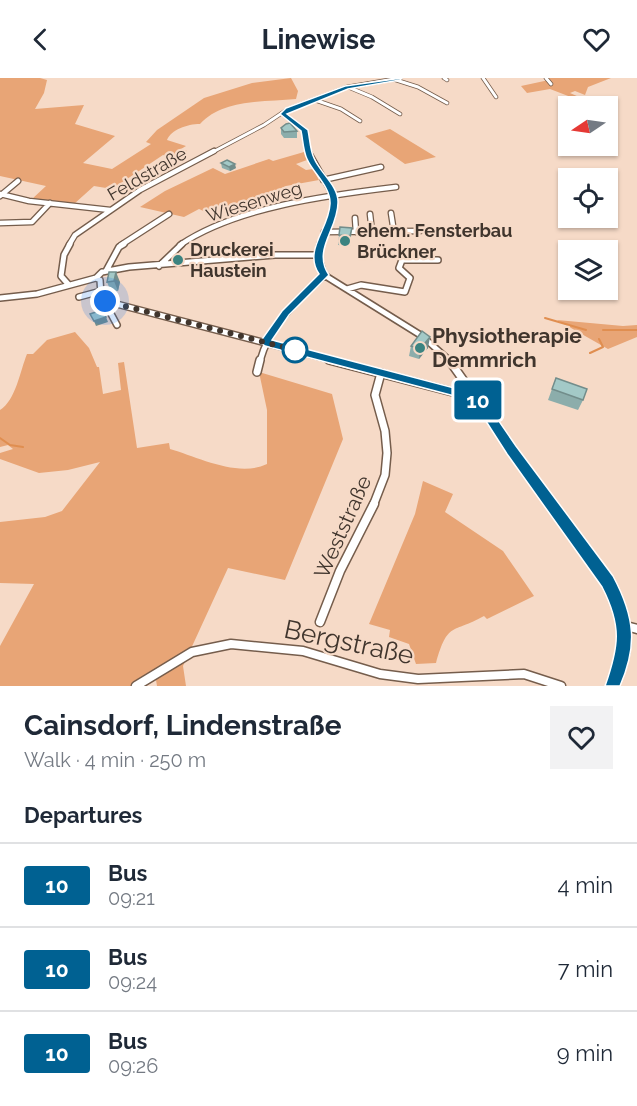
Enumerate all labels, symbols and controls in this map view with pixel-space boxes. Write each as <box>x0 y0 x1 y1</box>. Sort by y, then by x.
icon: back <box>24 23 57 56</box>
icon: heart <box>580 23 613 56</box>
text: Linewise <box>262 24 375 55</box>
north arrow <box>558 96 618 156</box>
map controls <box>558 96 618 300</box>
street label: Feldstraße <box>103 142 190 205</box>
button: locate <box>558 168 618 228</box>
street label: Wiesenweg <box>203 177 304 226</box>
place label: ehem. Fensterbau Brückner <box>357 220 512 262</box>
marker: ehem. Fensterbau Brückner <box>338 234 352 248</box>
place label: Druckerei Haustein <box>190 239 274 281</box>
button: layers <box>558 240 618 300</box>
marker: Druckerei Haustein <box>171 253 185 267</box>
your location <box>90 286 120 316</box>
place label: Physiotherapie Demmrich <box>432 323 582 372</box>
unlabelled marker <box>282 337 308 363</box>
marker: Physiotherapie Demmrich <box>413 341 427 355</box>
line badge: 10 <box>451 380 505 420</box>
text: 10 <box>466 388 490 413</box>
street label: Weststraße <box>309 472 376 582</box>
street label: Bergstraße <box>282 614 416 670</box>
button: heart <box>550 706 613 769</box>
text: Cainsdorf, Lindenstraße <box>24 709 342 742</box>
text: Walk · 4 min · 250 m <box>24 748 206 772</box>
text: Departures <box>24 802 142 828</box>
text: Bus <box>108 860 147 886</box>
text: 4 min <box>558 872 613 898</box>
text: 10 <box>45 873 69 898</box>
text: 09:21 <box>108 886 155 910</box>
text: Bus <box>108 944 147 970</box>
text: 7 min <box>558 956 613 982</box>
text: 10 <box>45 957 69 982</box>
text: 09:24 <box>108 970 157 994</box>
text: Bus <box>108 1028 147 1054</box>
text: 9 min <box>557 1040 613 1066</box>
text: 10 <box>45 1041 69 1066</box>
text: 09:26 <box>108 1054 158 1078</box>

